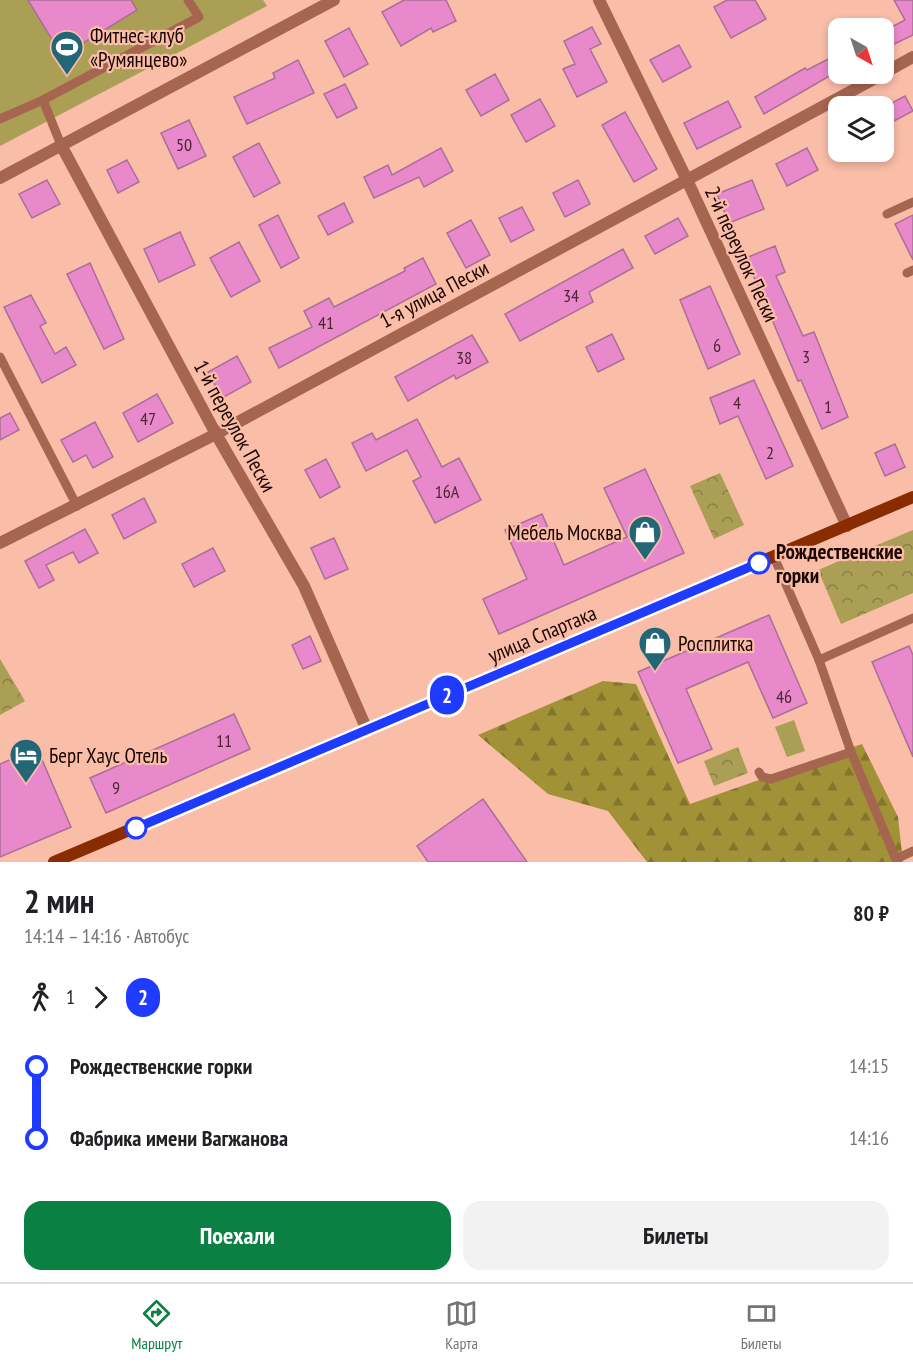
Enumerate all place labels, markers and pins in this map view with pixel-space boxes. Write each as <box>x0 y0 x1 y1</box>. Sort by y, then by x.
place label: Фитнес-клуб «Румянцево» <box>90 22 187 73</box>
sports icon: Фитнес-клуб «Румянцево» <box>49 29 85 76</box>
shop icon: Мебель Москва <box>627 514 663 561</box>
place label: Мебель Москва <box>507 519 622 546</box>
place label: Рождественские горки <box>776 538 903 589</box>
marker: Рождественские горки <box>748 552 770 574</box>
shop icon: Росплитка <box>637 625 673 672</box>
place label: Росплитка <box>678 630 753 657</box>
hotel icon: Берг Хаус Отель <box>8 737 44 784</box>
place label: Берг Хаус Отель <box>49 742 167 769</box>
unlabelled marker <box>125 817 147 839</box>

